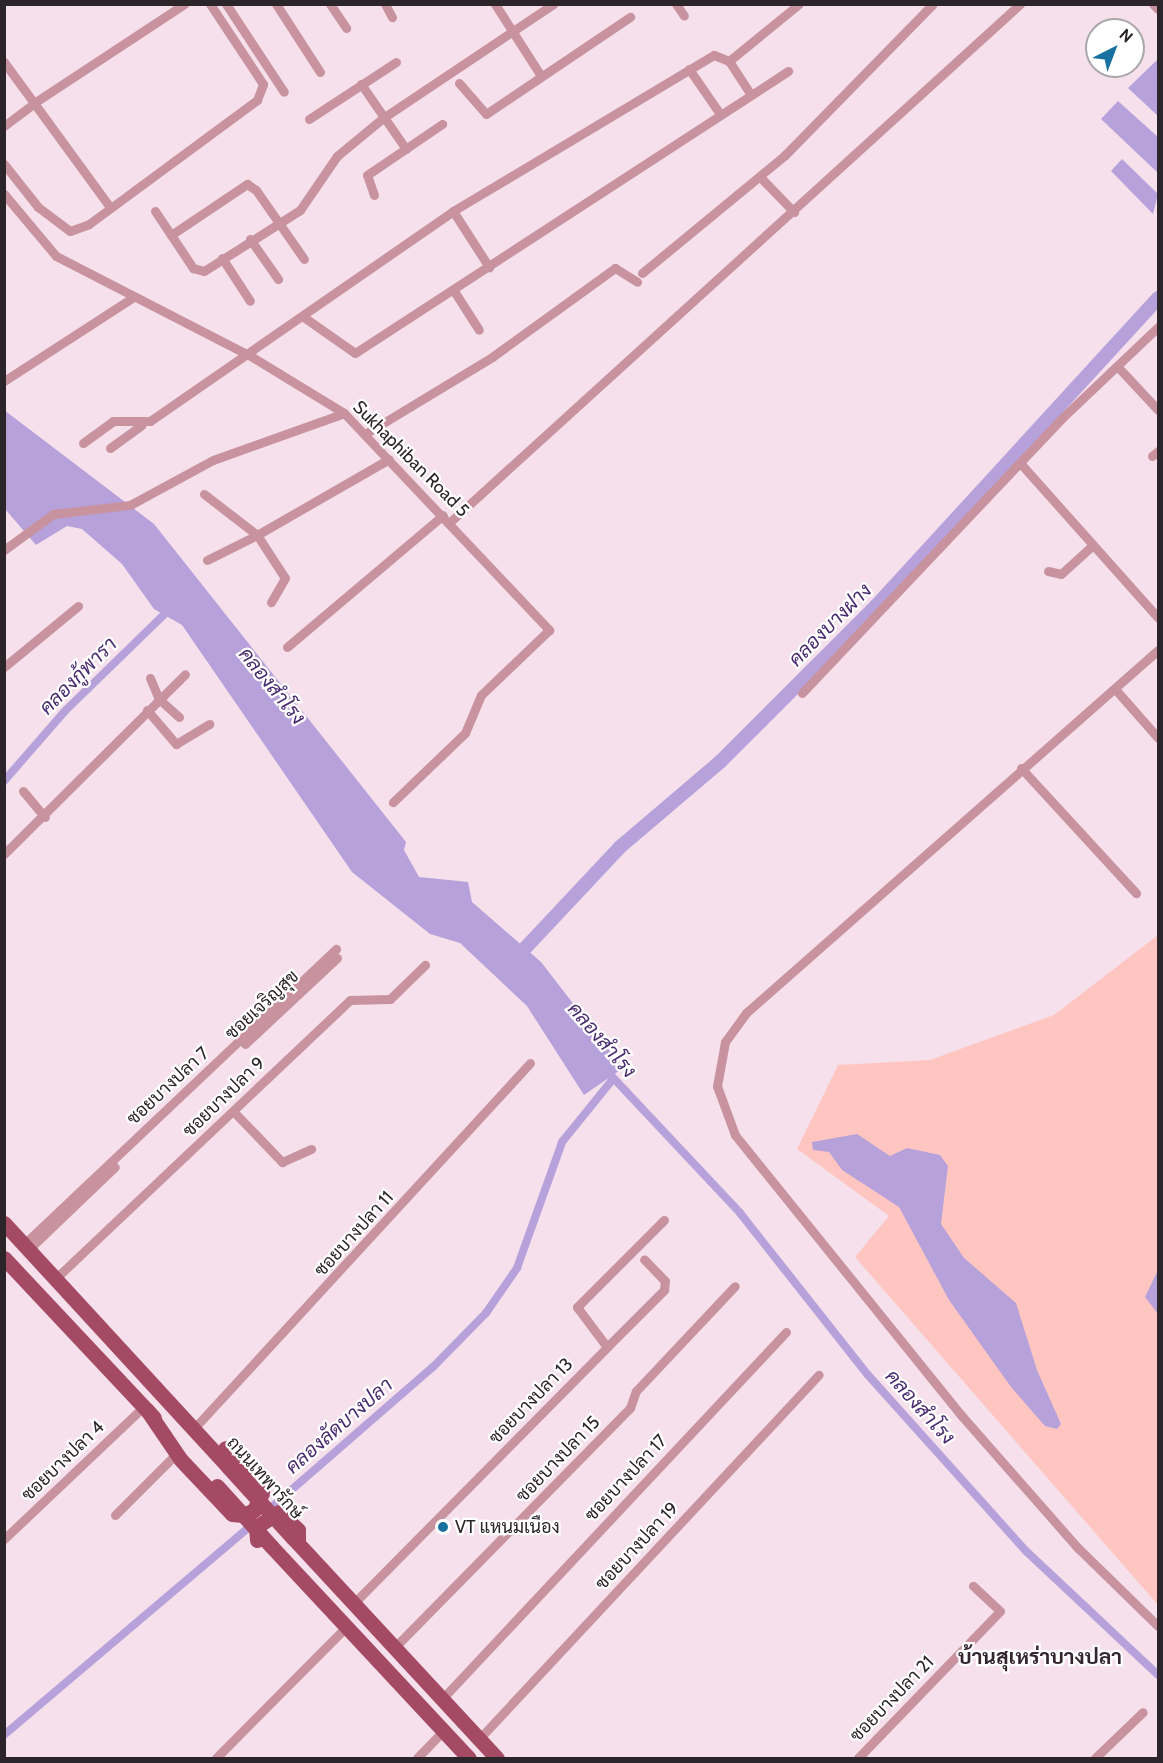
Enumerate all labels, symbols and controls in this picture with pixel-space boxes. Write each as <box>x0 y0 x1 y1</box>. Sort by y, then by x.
north arrow <box>1085 18 1145 78</box>
text: N <box>1115 25 1137 47</box>
street label: Sukhaphiban Road 5 <box>348 396 474 522</box>
water label: คลองบางฝาง <box>784 579 876 671</box>
water label: คลองกู้พารา <box>34 632 122 720</box>
water label: คลองสำโรง <box>234 643 310 729</box>
street label: ซอยเจริญสุข <box>221 966 303 1044</box>
water label: คลองสำโรง <box>563 997 641 1083</box>
street label: ซอยบางปลา 7 <box>122 1042 214 1130</box>
street label: ซอยบางปลา 9 <box>178 1053 270 1141</box>
street label: ซอยบางปลา 11 <box>310 1187 398 1281</box>
street label: ซอยบางปลา 13 <box>485 1354 577 1448</box>
water label: คลองสำโรง <box>880 1365 960 1449</box>
water label: คลองลัดบางปลา <box>281 1373 397 1479</box>
street label: ซอยบางปลา 15 <box>512 1412 604 1506</box>
street label: ซอยบางปลา 4 <box>17 1416 109 1506</box>
street label: ซอยบางปลา 17 <box>580 1430 672 1526</box>
street label: ถนนเทพารักษ์ <box>222 1432 308 1524</box>
street label: ซอยบางปลา 19 <box>591 1498 683 1594</box>
place label: VT แหนมเนือง <box>455 1516 560 1538</box>
marker: VT แหนมเนือง <box>436 1520 450 1534</box>
district label: บ้านสุเหร่าบางปลา <box>958 1644 1122 1670</box>
street label: ซอยบางปลา 21 <box>846 1652 938 1746</box>

